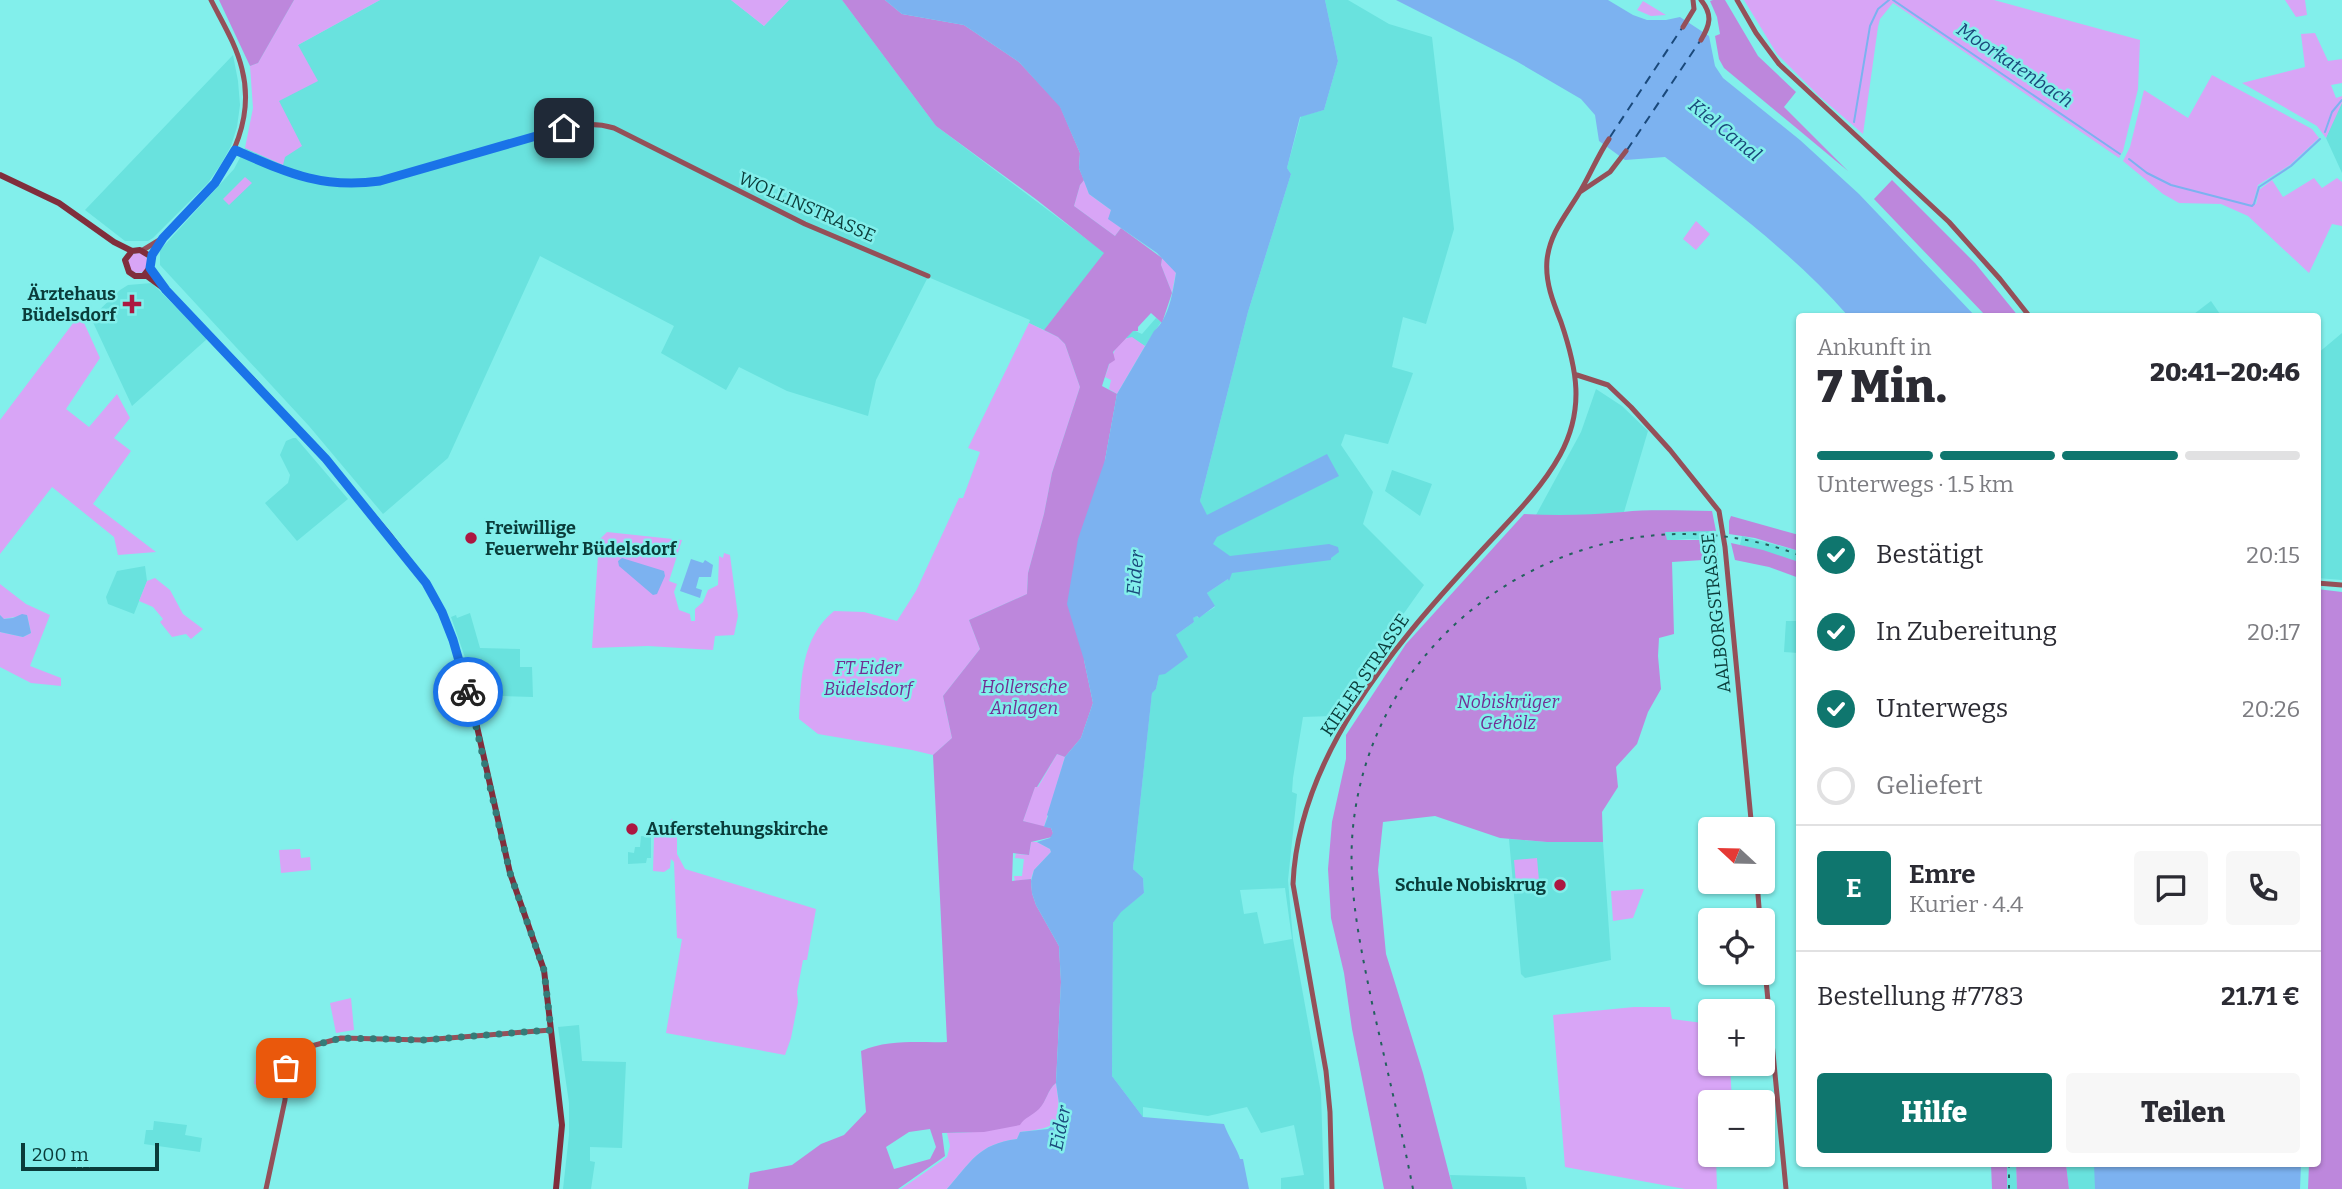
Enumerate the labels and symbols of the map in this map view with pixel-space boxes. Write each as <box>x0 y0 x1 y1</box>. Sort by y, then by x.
water label: Moorkatenbach <box>1952 18 2078 112</box>
water label: Kiel Canal <box>1684 94 1766 166</box>
pin <box>534 98 594 158</box>
street label: WOLLINSTRASSE <box>735 167 879 247</box>
place label: Ärztehaus Büdelsdorf <box>22 283 117 326</box>
marker: Ärztehaus Büdelsdorf <box>122 294 142 314</box>
place label: Freiwillige Feuerwehr Büdelsdorf <box>485 517 678 560</box>
marker: Freiwillige Feuerwehr Büdelsdorf <box>463 530 479 546</box>
street label: AALBORGSTRASSE <box>1697 532 1735 694</box>
water label: Eider <box>1122 548 1149 596</box>
street label: KIELER STRASSE <box>1316 610 1414 740</box>
courier <box>433 657 503 727</box>
park label: FT Eider Büdelsdorf <box>824 657 916 700</box>
park label: Hollersche Anlagen <box>981 676 1067 719</box>
park label: Nobiskrüger Gehölz <box>1457 691 1559 734</box>
north arrow <box>1698 817 1774 894</box>
place label: Auferstehungskirche <box>646 818 828 840</box>
marker: Auferstehungskirche <box>624 821 640 837</box>
place label: Schule Nobiskrug <box>1395 874 1547 896</box>
marker: Schule Nobiskrug <box>1552 877 1568 893</box>
pin <box>256 1038 316 1098</box>
water label: Eider <box>1044 1102 1076 1152</box>
scale bar <box>21 1140 159 1172</box>

